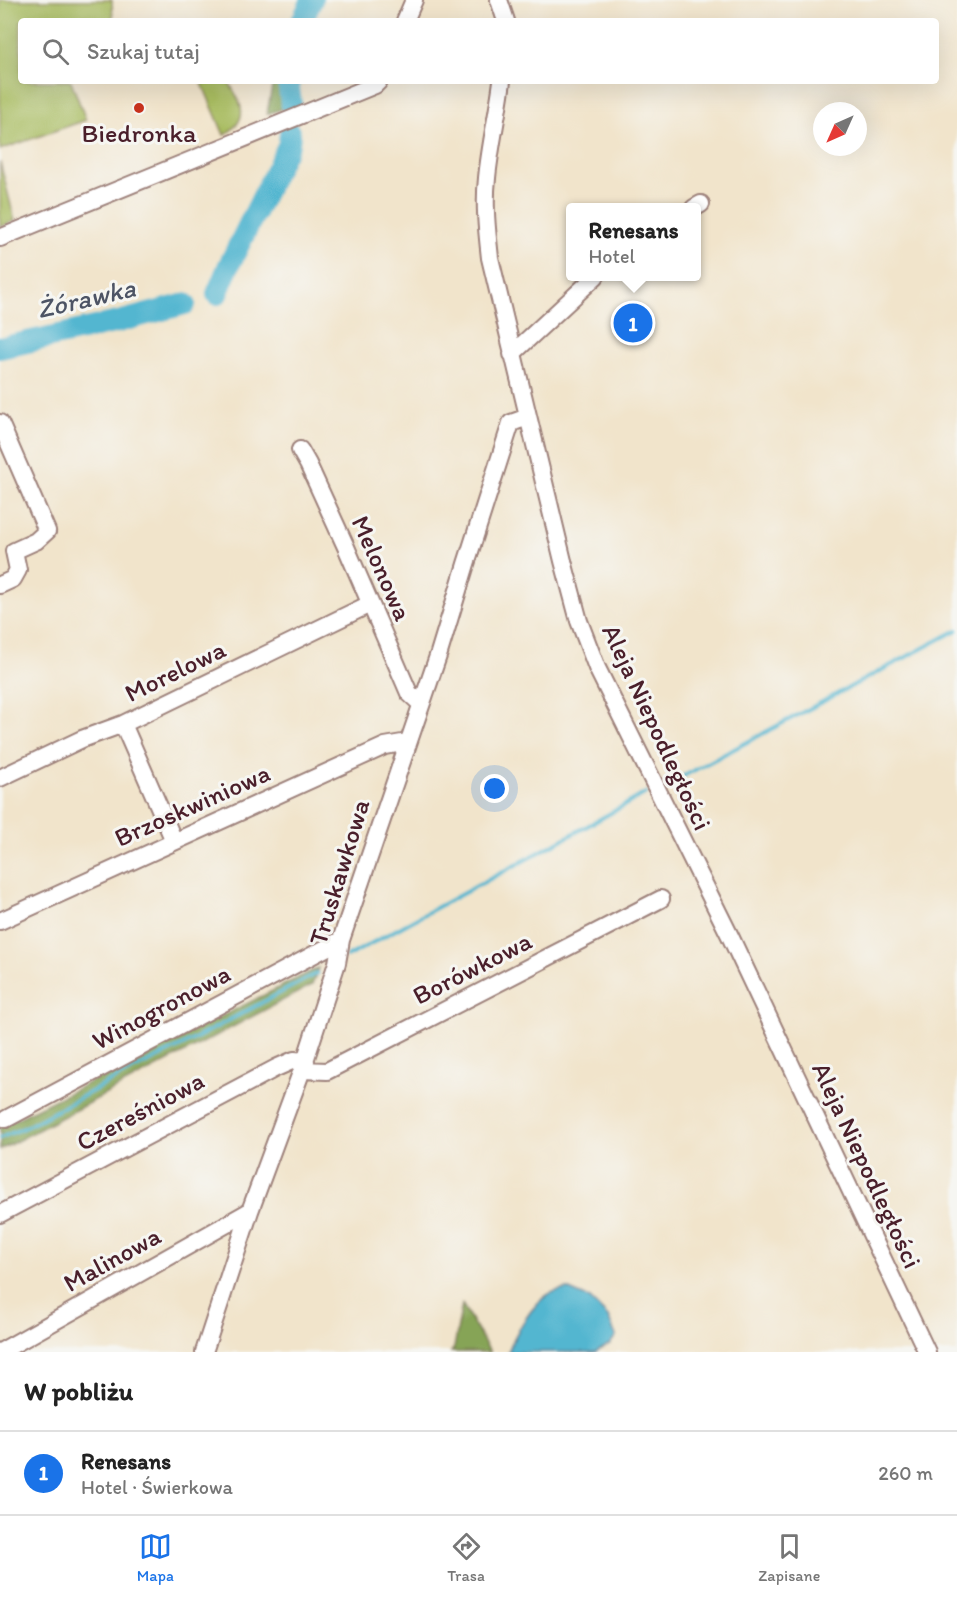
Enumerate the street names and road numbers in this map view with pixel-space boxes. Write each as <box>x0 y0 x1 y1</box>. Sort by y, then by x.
street label: Melonowa <box>345 510 420 626</box>
street label: Aleja Niepodległości <box>595 619 719 835</box>
street label: Morelowa <box>119 633 231 709</box>
street label: Brzoskwiniowa <box>109 756 275 854</box>
street label: Truskawkowa <box>302 795 376 949</box>
street label: Borówkowa <box>407 924 537 1012</box>
street label: Winogronowa <box>86 957 236 1057</box>
street label: Aleja Niepodległości <box>805 1057 929 1273</box>
street label: Czereśniowa <box>71 1064 210 1158</box>
street label: Malinowa <box>58 1219 167 1299</box>

